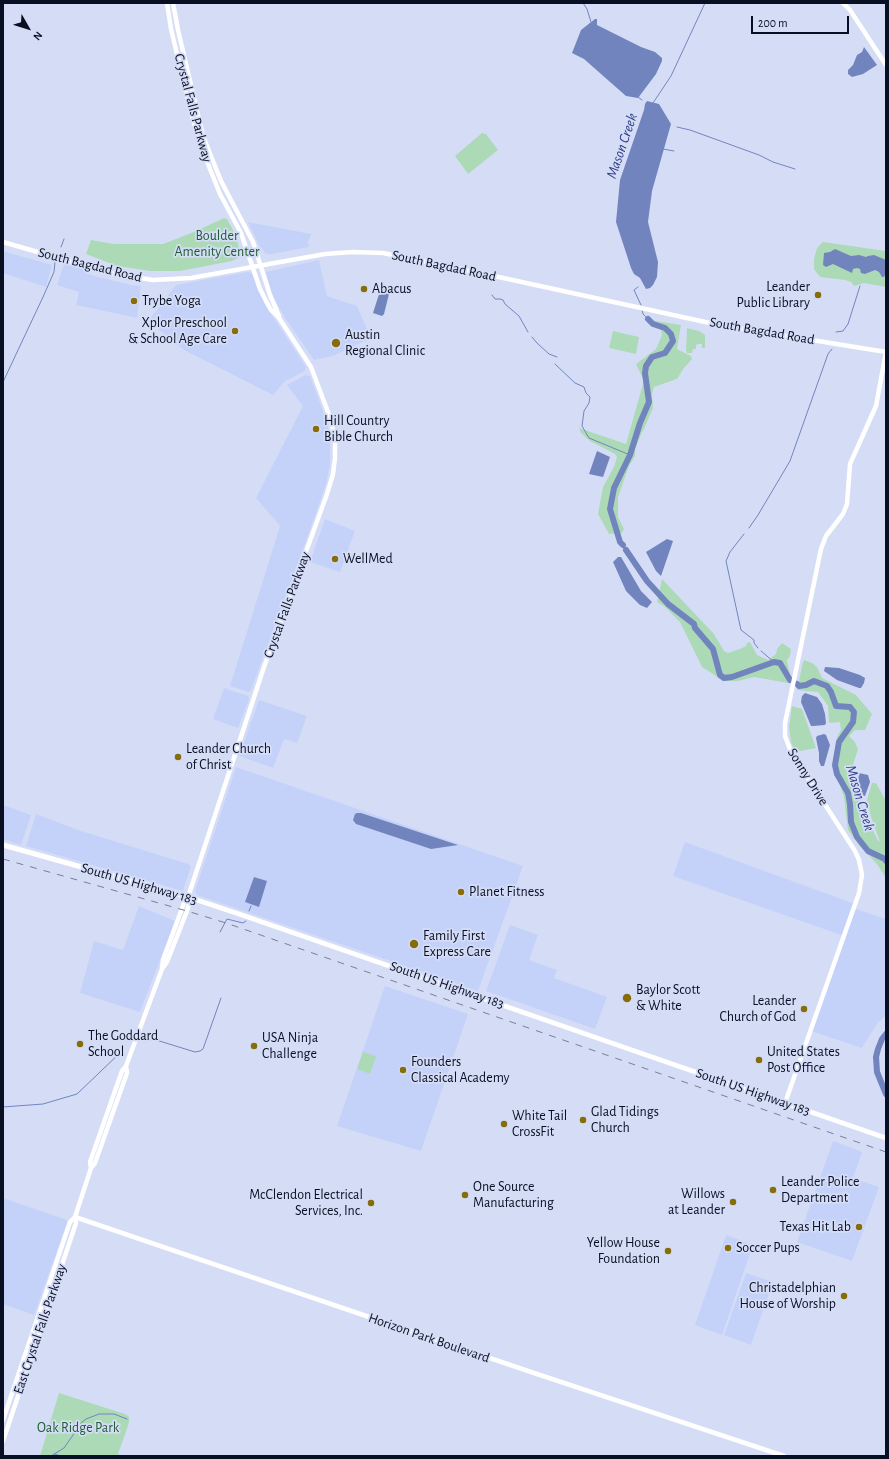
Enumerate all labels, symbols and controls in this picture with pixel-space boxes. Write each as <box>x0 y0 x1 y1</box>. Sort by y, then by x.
north arrow <box>8 8 48 48</box>
scale bar <box>753 8 851 34</box>
text: 200 m <box>758 17 788 29</box>
text: N <box>31 29 44 42</box>
street label: Crystal Falls Parkway <box>170 52 216 164</box>
water label: Mason Creek <box>602 111 642 181</box>
park label: Boulder Amenity Center <box>175 228 259 260</box>
street label: South Bagdad Road <box>36 244 144 286</box>
street label: South Bagdad Road <box>390 247 498 285</box>
place label: Leander Public Library <box>736 279 810 312</box>
place label: Abacus <box>372 281 411 297</box>
marker: Abacus <box>359 284 369 294</box>
marker: Leander Public Library <box>813 290 823 300</box>
place label: Trybe Yoga <box>142 293 201 309</box>
marker: Trybe Yoga <box>129 296 139 306</box>
street label: South Bagdad Road <box>708 313 816 349</box>
place label: Xplor Preschool & School Age Care <box>128 315 227 348</box>
marker: Xplor Preschool & School Age Care <box>230 326 240 336</box>
place label: Austin Regional Clinic <box>345 327 425 360</box>
marker: Austin Regional Clinic <box>330 337 342 349</box>
place label: Hill Country Bible Church <box>324 413 393 446</box>
marker: Hill Country Bible Church <box>311 424 321 434</box>
street label: Crystal Falls Parkway <box>260 550 314 660</box>
place label: WellMed <box>343 551 393 567</box>
marker: WellMed <box>330 554 340 564</box>
place label: Leander Church of Christ <box>186 741 271 774</box>
street label: Sonny Drive <box>784 745 832 809</box>
marker: Leander Church of Christ <box>173 752 183 762</box>
water label: Mason Creek <box>841 763 879 833</box>
street label: South US Highway 183 <box>79 859 199 909</box>
place label: Planet Fitness <box>469 884 544 900</box>
marker: Planet Fitness <box>456 887 466 897</box>
place label: Family First Express Care <box>423 928 491 960</box>
marker: Family First Express Care <box>408 938 420 950</box>
street label: South US Highway 183 <box>388 958 506 1012</box>
place label: Baylor Scott & White <box>636 982 700 1014</box>
marker: Baylor Scott & White <box>621 992 633 1004</box>
place label: Leander Church of God <box>720 993 796 1026</box>
marker: Leander Church of God <box>799 1004 809 1014</box>
place label: The Goddard School <box>88 1028 158 1060</box>
place label: USA Ninja Challenge <box>262 1030 318 1062</box>
marker: The Goddard School <box>75 1039 85 1049</box>
marker: USA Ninja Challenge <box>249 1041 259 1051</box>
place label: United States Post Office <box>767 1044 840 1076</box>
place label: Founders Classical Academy <box>411 1054 510 1086</box>
marker: United States Post Office <box>754 1055 764 1065</box>
marker: Founders Classical Academy <box>398 1065 408 1075</box>
street label: South US Highway 183 <box>694 1065 812 1119</box>
place label: Glad Tidings Church <box>591 1104 659 1136</box>
place label: White Tail CrossFit <box>512 1108 567 1140</box>
marker: Glad Tidings Church <box>578 1115 588 1125</box>
marker: White Tail CrossFit <box>499 1119 509 1129</box>
place label: Leander Police Department <box>781 1174 859 1206</box>
place label: One Source Manufacturing <box>473 1179 554 1212</box>
marker: Leander Police Department <box>768 1185 778 1195</box>
place label: Willows at Leander <box>668 1186 725 1218</box>
place label: McClendon Electrical Services, Inc. <box>249 1187 363 1220</box>
marker: One Source Manufacturing <box>460 1190 470 1200</box>
marker: Willows at Leander <box>728 1197 738 1207</box>
marker: McClendon Electrical Services, Inc. <box>366 1198 376 1208</box>
place label: Texas Hit Lab <box>780 1219 851 1235</box>
marker: Texas Hit Lab <box>854 1222 864 1232</box>
place label: Yellow House Foundation <box>587 1235 660 1268</box>
place label: Soccer Pups <box>736 1240 800 1256</box>
marker: Soccer Pups <box>723 1243 733 1253</box>
marker: Yellow House Foundation <box>663 1246 673 1256</box>
street label: East Crystal Falls Parkway <box>10 1262 70 1396</box>
place label: Christadelphian House of Worship <box>739 1280 836 1312</box>
marker: Christadelphian House of Worship <box>839 1291 849 1301</box>
street label: Horizon Park Boulevard <box>366 1309 492 1367</box>
park label: Oak Ridge Park <box>37 1420 119 1436</box>

